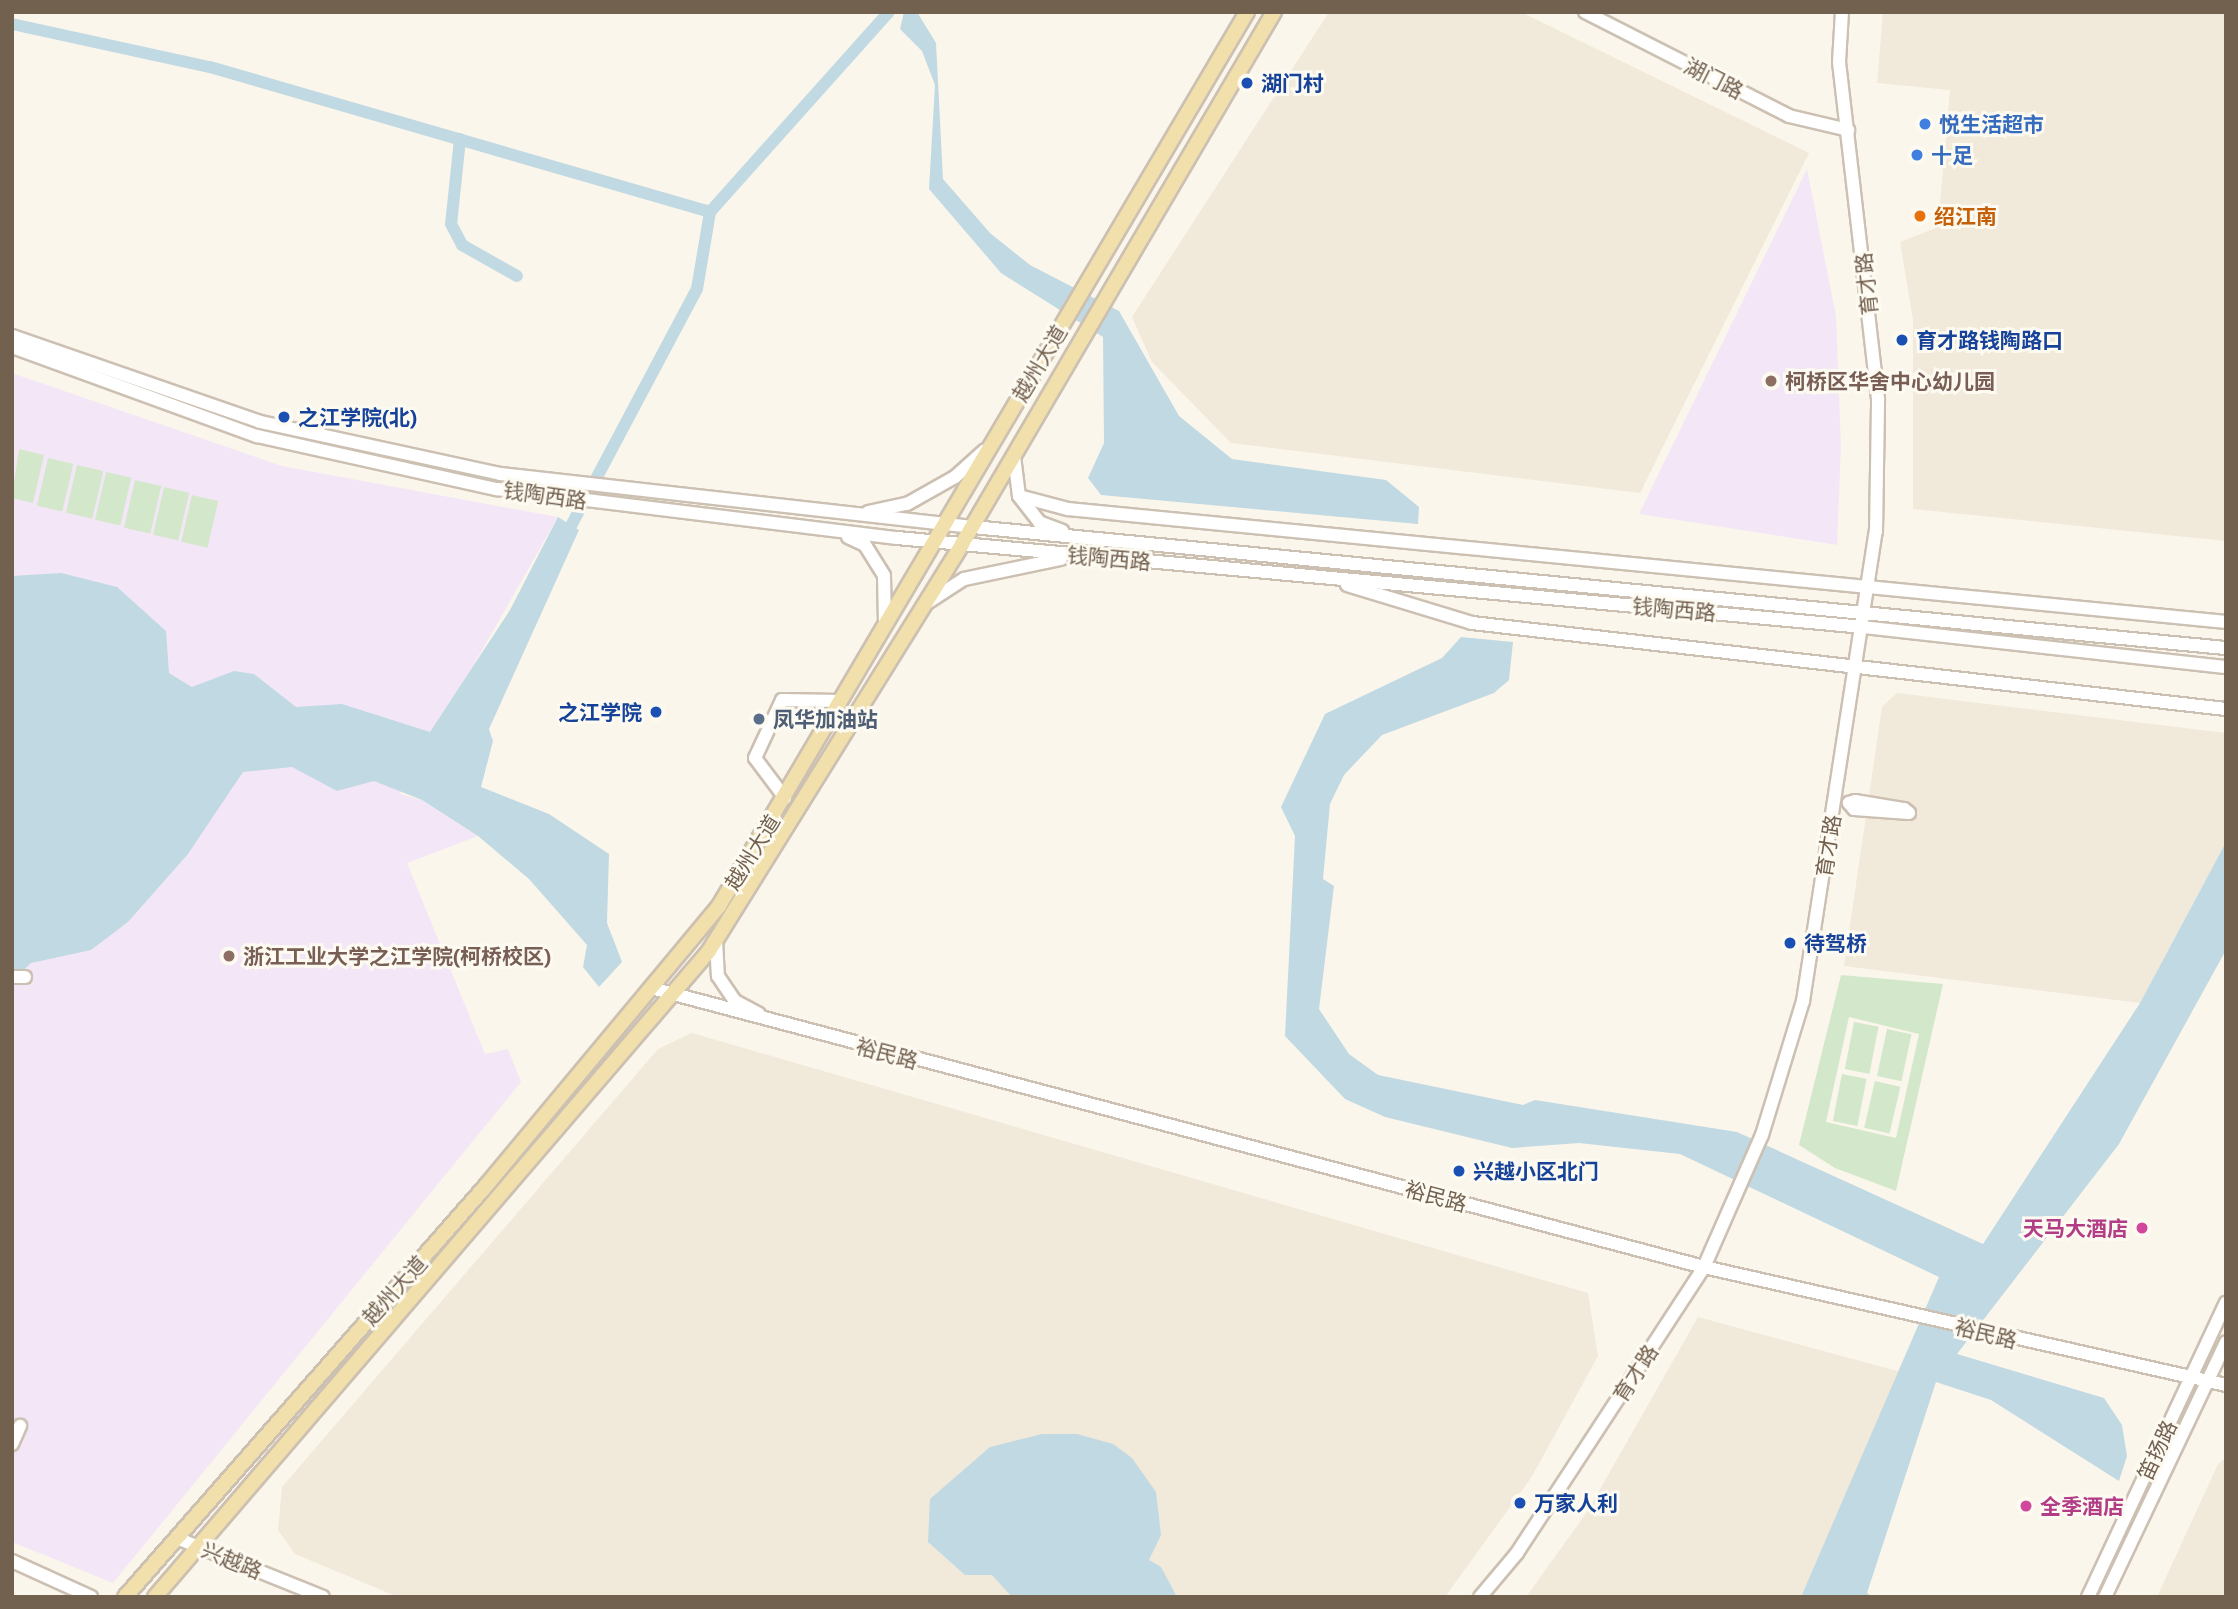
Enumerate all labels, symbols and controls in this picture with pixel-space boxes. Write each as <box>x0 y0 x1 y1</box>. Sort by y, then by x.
street label: 湖门路 <box>1680 52 1748 104</box>
place label: 湖门村 <box>1261 70 1324 96</box>
marker: 湖门村 <box>1239 75 1255 91</box>
place label: 悦生活超市 <box>1939 111 2044 137</box>
marker: 悦生活超市 <box>1917 116 1933 132</box>
place label: 十足 <box>1931 142 1973 168</box>
marker: 十足 <box>1909 147 1925 163</box>
place label: 绍江南 <box>1934 203 1997 229</box>
marker: 绍江南 <box>1912 208 1928 224</box>
street label: 育才路 <box>1850 251 1882 317</box>
street label: 越州大道 <box>1007 321 1071 405</box>
place label: 育才路钱陶路口 <box>1916 327 2063 353</box>
marker: 育才路钱陶路口 <box>1894 332 1910 348</box>
place label: 柯桥区华舍中心幼儿园 <box>1785 368 1995 394</box>
marker: 柯桥区华舍中心幼儿园 <box>1763 373 1779 389</box>
place label: 之江学院(北) <box>298 404 417 430</box>
marker: 之江学院(北) <box>276 409 292 425</box>
street label: 钱陶西路 <box>502 477 588 513</box>
street label: 钱陶西路 <box>1066 542 1152 574</box>
street label: 钱陶西路 <box>1631 593 1717 625</box>
place label: 之江学院 <box>558 699 642 725</box>
marker: 之江学院 <box>648 704 664 720</box>
place label: 凤华加油站 <box>773 706 878 732</box>
marker: 凤华加油站 <box>751 711 767 727</box>
street label: 越州大道 <box>719 810 785 894</box>
street label: 育才路 <box>1811 813 1845 879</box>
place label: 待驾桥 <box>1804 930 1867 956</box>
marker: 待驾桥 <box>1782 935 1798 951</box>
place label: 浙江工业大学之江学院(柯桥校区) <box>243 943 551 969</box>
marker: 浙江工业大学之江学院(柯桥校区) <box>221 948 237 964</box>
street label: 裕民路 <box>853 1033 921 1073</box>
place label: 兴越小区北门 <box>1473 1158 1599 1184</box>
marker: 兴越小区北门 <box>1451 1163 1467 1179</box>
street label: 裕民路 <box>1402 1176 1470 1216</box>
place label: 天马大酒店 <box>2023 1215 2128 1241</box>
marker: 天马大酒店 <box>2134 1220 2150 1236</box>
street label: 越州大道 <box>357 1250 431 1330</box>
street label: 裕民路 <box>1952 1313 2020 1353</box>
street label: 育才路 <box>1607 1340 1663 1406</box>
street label: 笛扬路 <box>2132 1416 2182 1484</box>
place label: 万家人利 <box>1534 1490 1618 1516</box>
place label: 全季酒店 <box>2040 1493 2124 1519</box>
marker: 万家人利 <box>1512 1495 1528 1511</box>
marker: 全季酒店 <box>2018 1498 2034 1514</box>
street label: 兴越路 <box>198 1537 266 1583</box>

